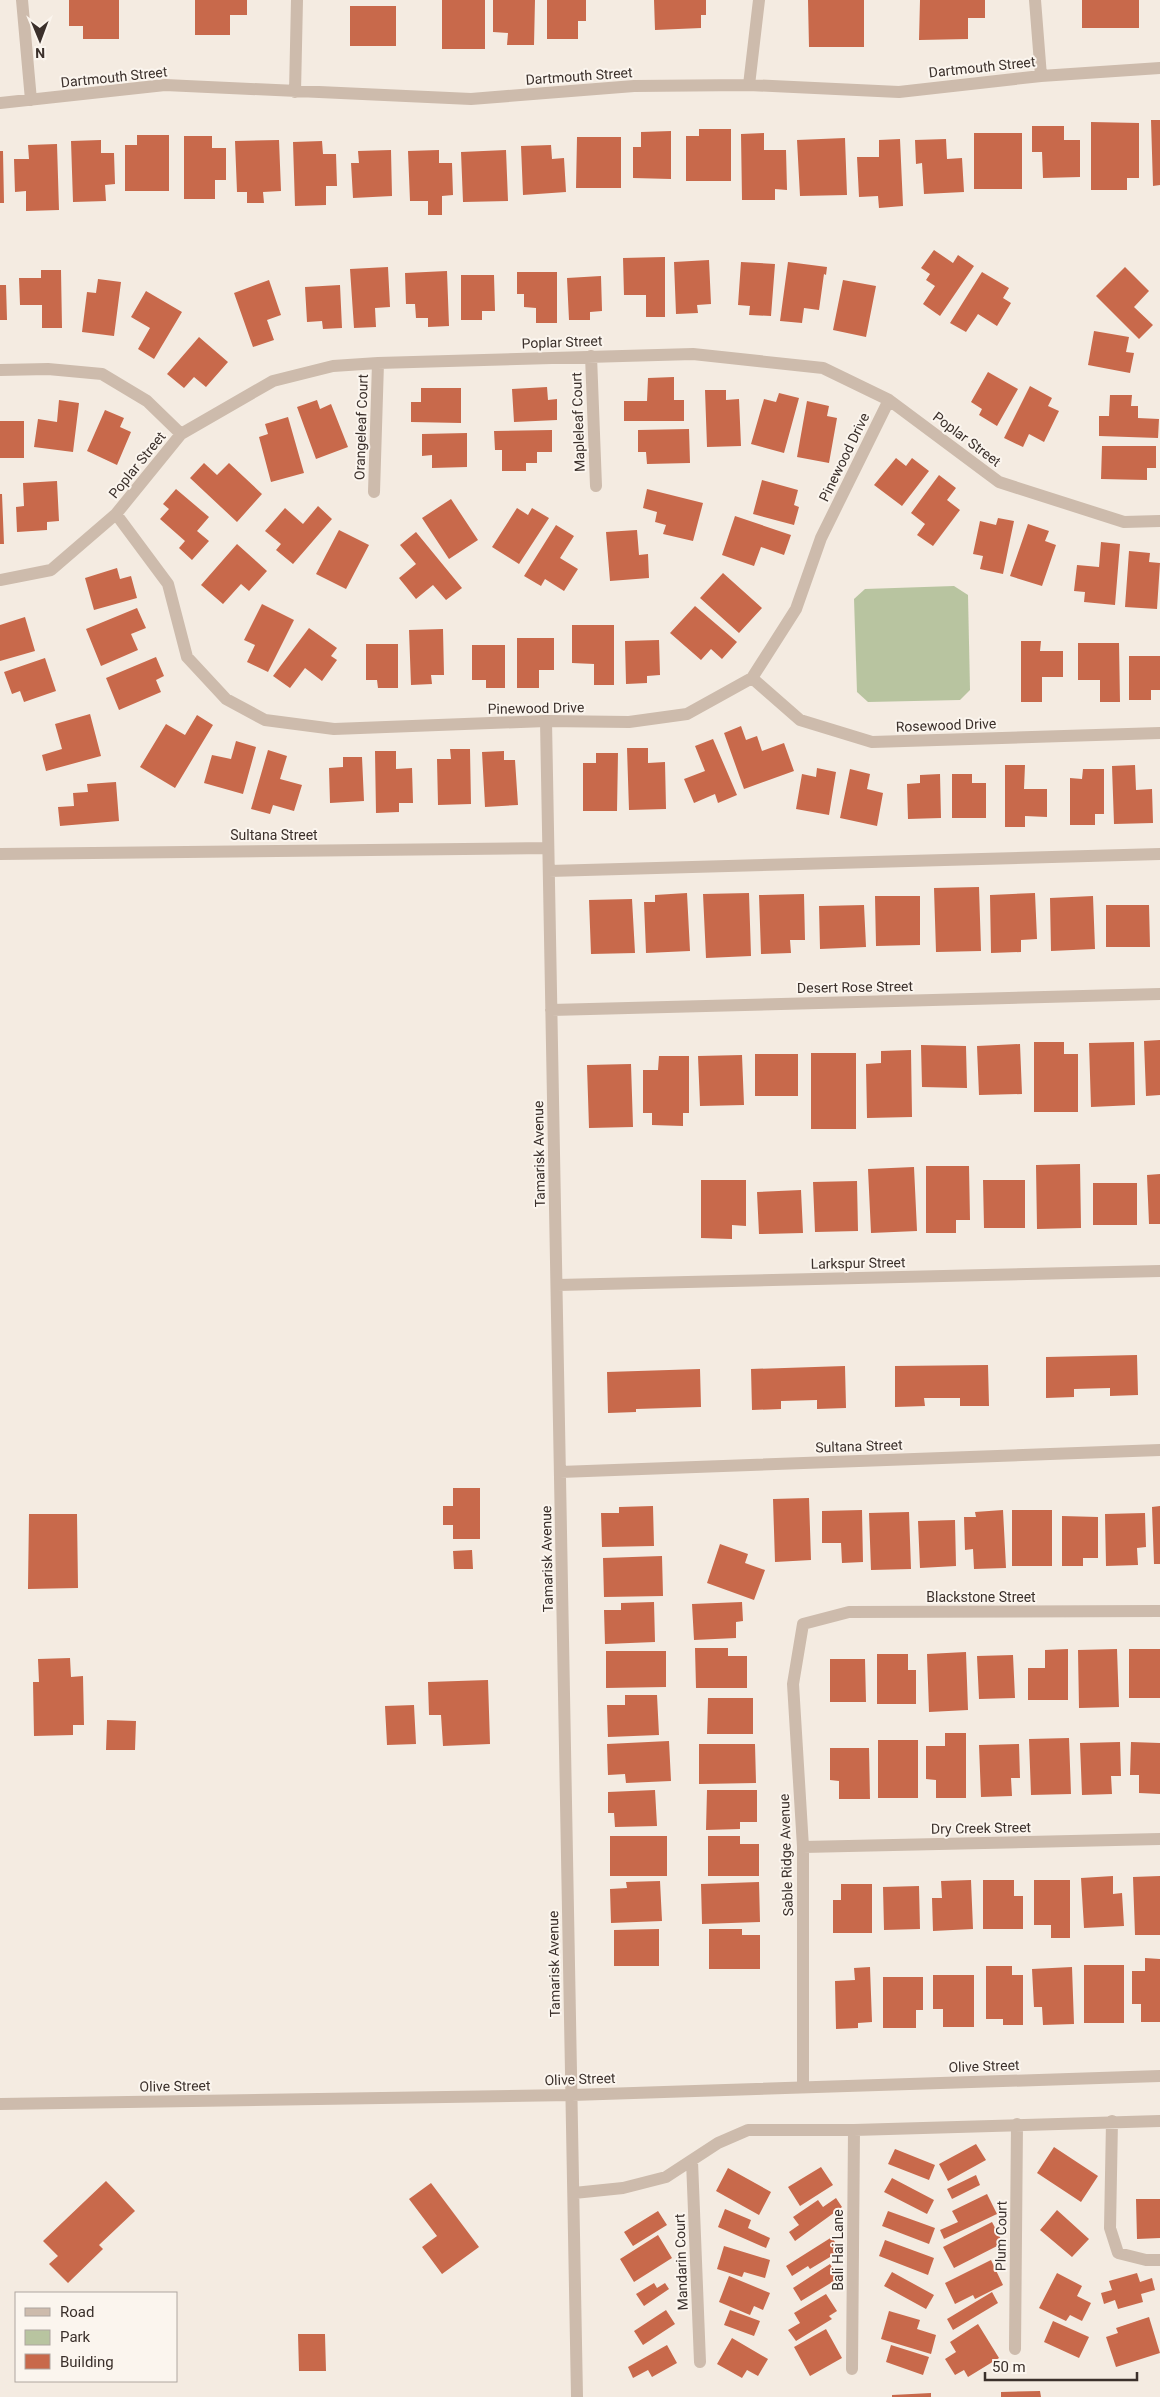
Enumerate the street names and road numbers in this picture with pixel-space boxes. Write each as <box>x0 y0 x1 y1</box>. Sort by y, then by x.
street label: Dartmouth Street <box>928 53 1037 81</box>
street label: Dartmouth Street <box>60 63 169 91</box>
street label: Dartmouth Street <box>525 64 633 88</box>
street label: Poplar Street <box>521 333 603 351</box>
street label: Mapleleaf Court <box>568 371 588 472</box>
street label: Orangeleaf Court <box>351 373 371 480</box>
street label: Poplar Street <box>930 408 1004 470</box>
street label: Pinewood Drive <box>816 410 872 504</box>
street label: Poplar Street <box>105 428 169 501</box>
street label: Pinewood Drive <box>488 699 584 717</box>
street label: Rosewood Drive <box>895 715 997 735</box>
street label: Sultana Street <box>230 827 318 843</box>
street label: Desert Rose Street <box>797 978 914 996</box>
street label: Tamarisk Avenue <box>530 1100 548 1208</box>
street label: Larkspur Street <box>810 1254 906 1272</box>
street label: Sultana Street <box>815 1436 903 1456</box>
street label: Tamarisk Avenue <box>538 1505 556 1613</box>
street label: Blackstone Street <box>926 1589 1036 1605</box>
street label: Sable Ridge Avenue <box>776 1793 796 1917</box>
street label: Dry Creek Street <box>931 1819 1032 1837</box>
street label: Tamarisk Avenue <box>545 1910 563 2018</box>
street label: Olive Street <box>948 2057 1020 2075</box>
street label: Olive Street <box>544 2070 616 2088</box>
street label: Olive Street <box>139 2077 211 2095</box>
street label: Plum Court <box>992 2200 1010 2271</box>
street label: Bali Hai Lane <box>830 2209 846 2291</box>
street label: Mandarin Court <box>671 2213 691 2311</box>

